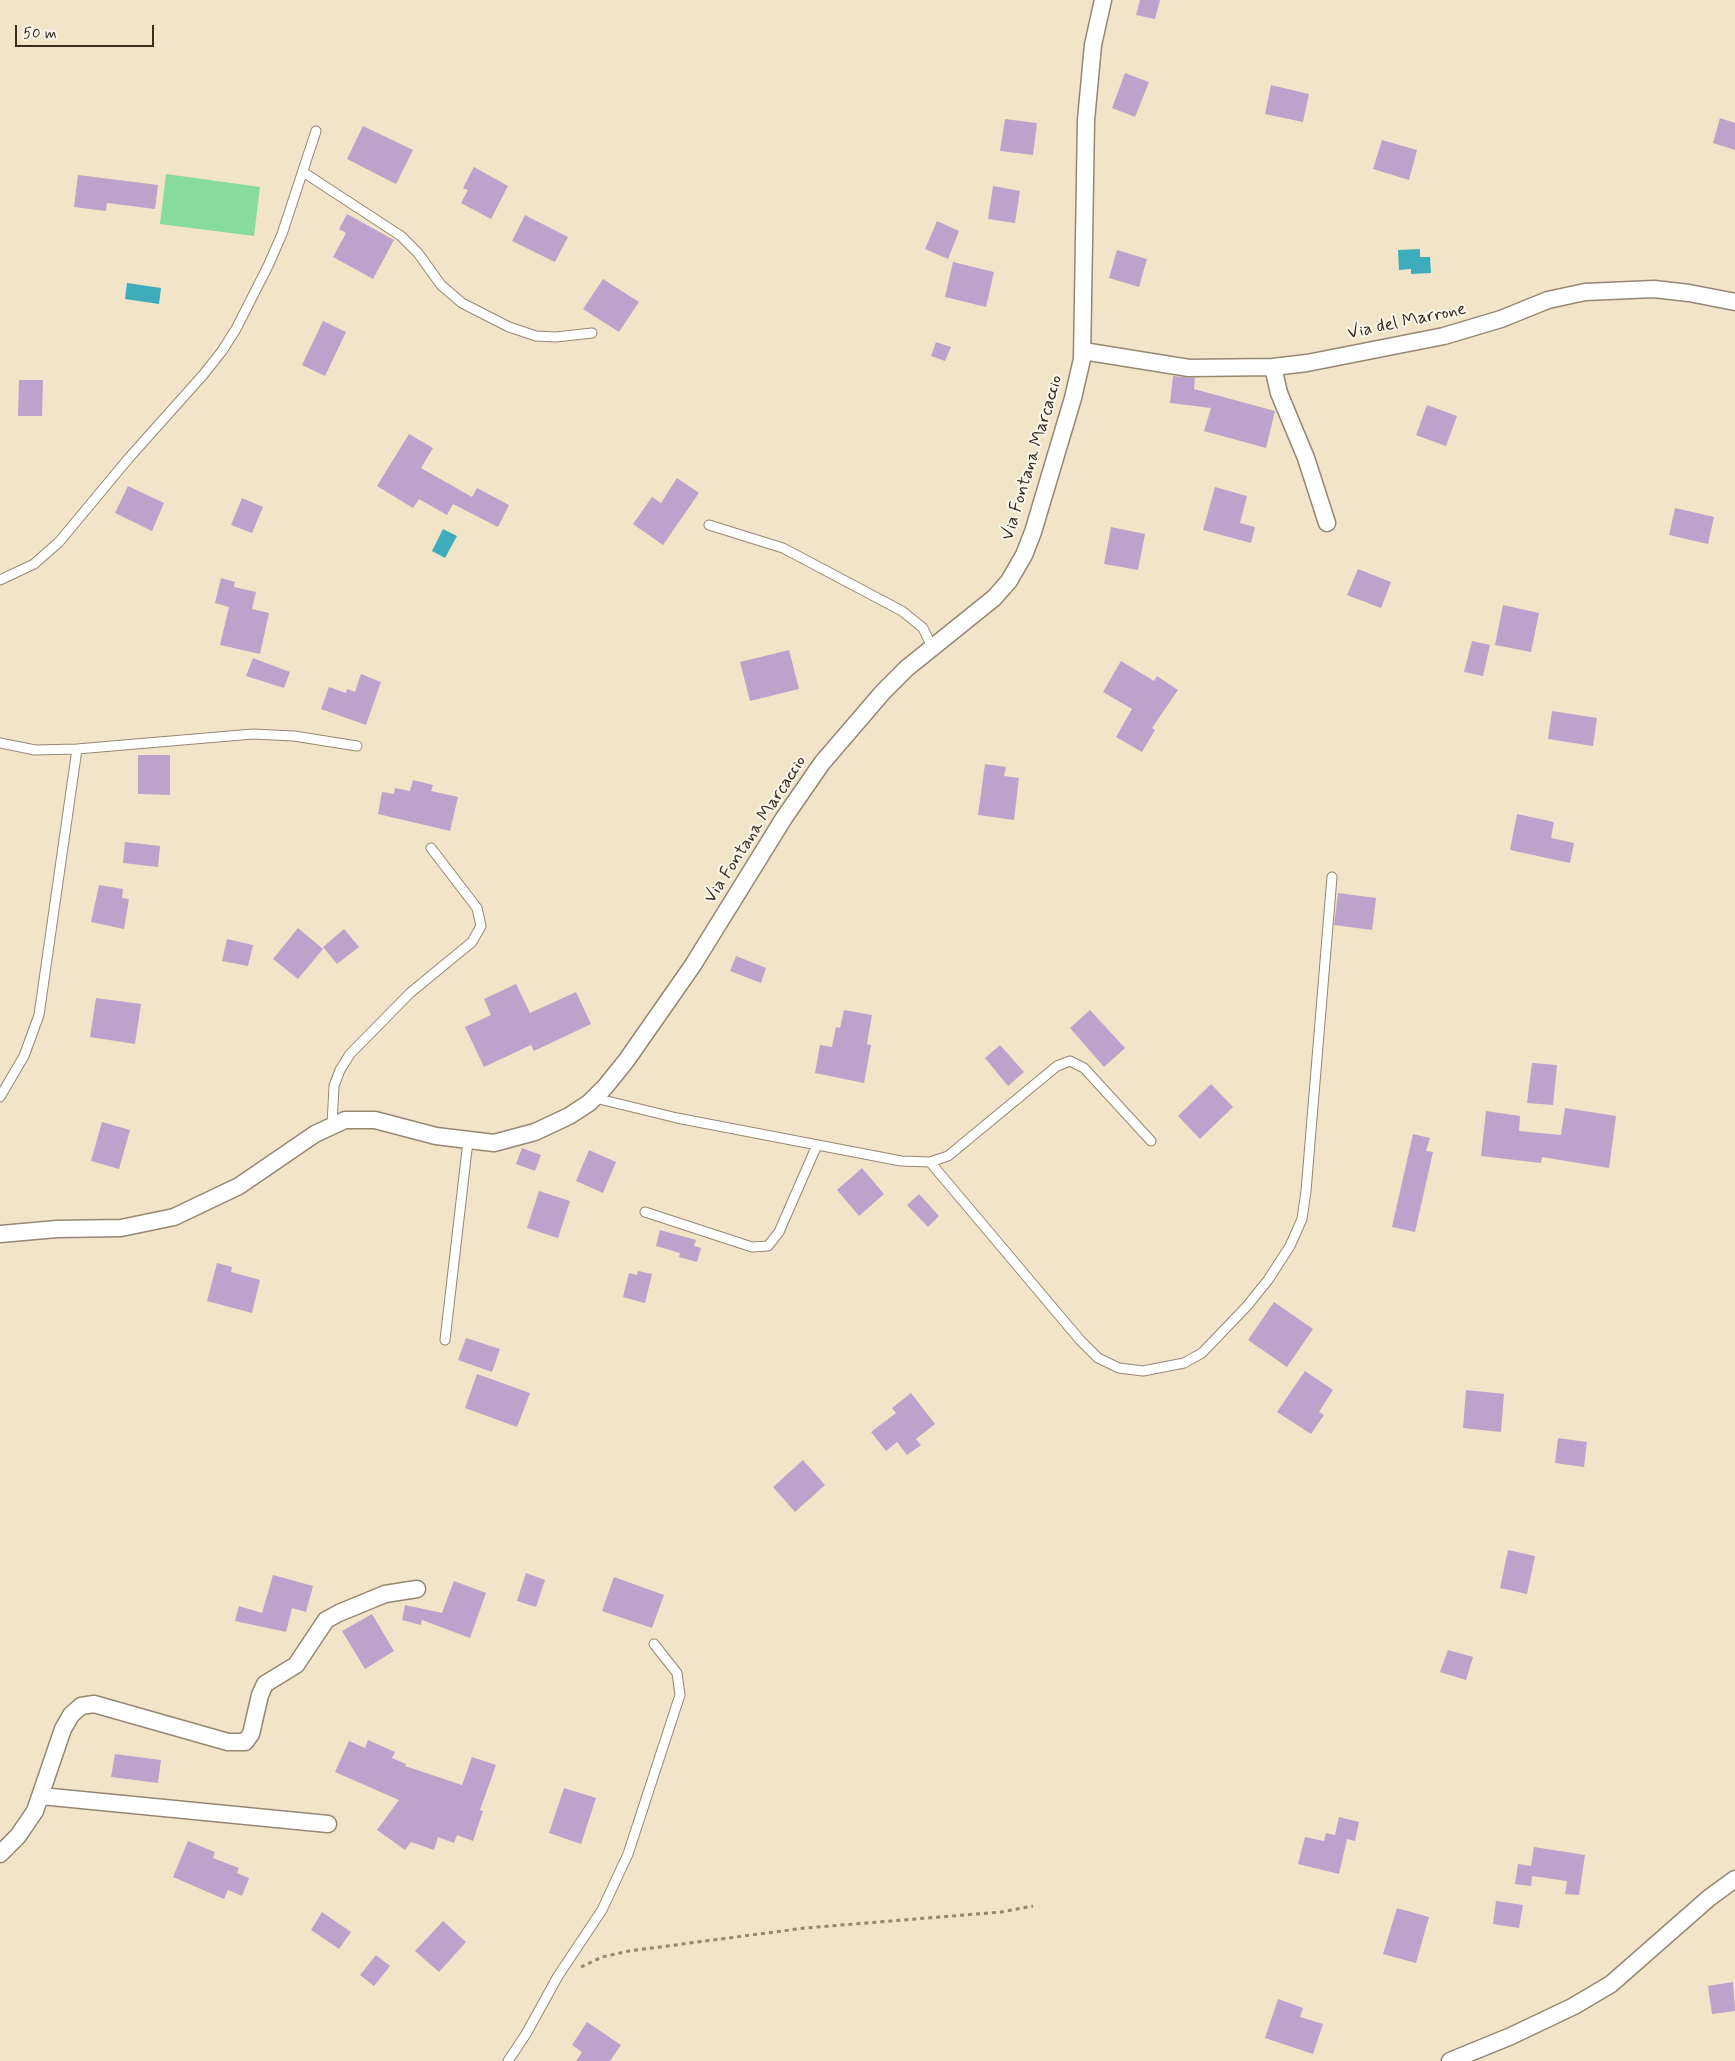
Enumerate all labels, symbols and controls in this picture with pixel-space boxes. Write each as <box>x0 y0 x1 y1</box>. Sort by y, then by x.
scale bar <box>18 15 156 47</box>
text: 50 m <box>23 24 57 44</box>
street label: Via del Marrone <box>1346 299 1468 345</box>
street label: Via Fontana Marcaccio <box>998 373 1068 543</box>
street label: Via Fontana Marcaccio <box>700 752 812 908</box>

